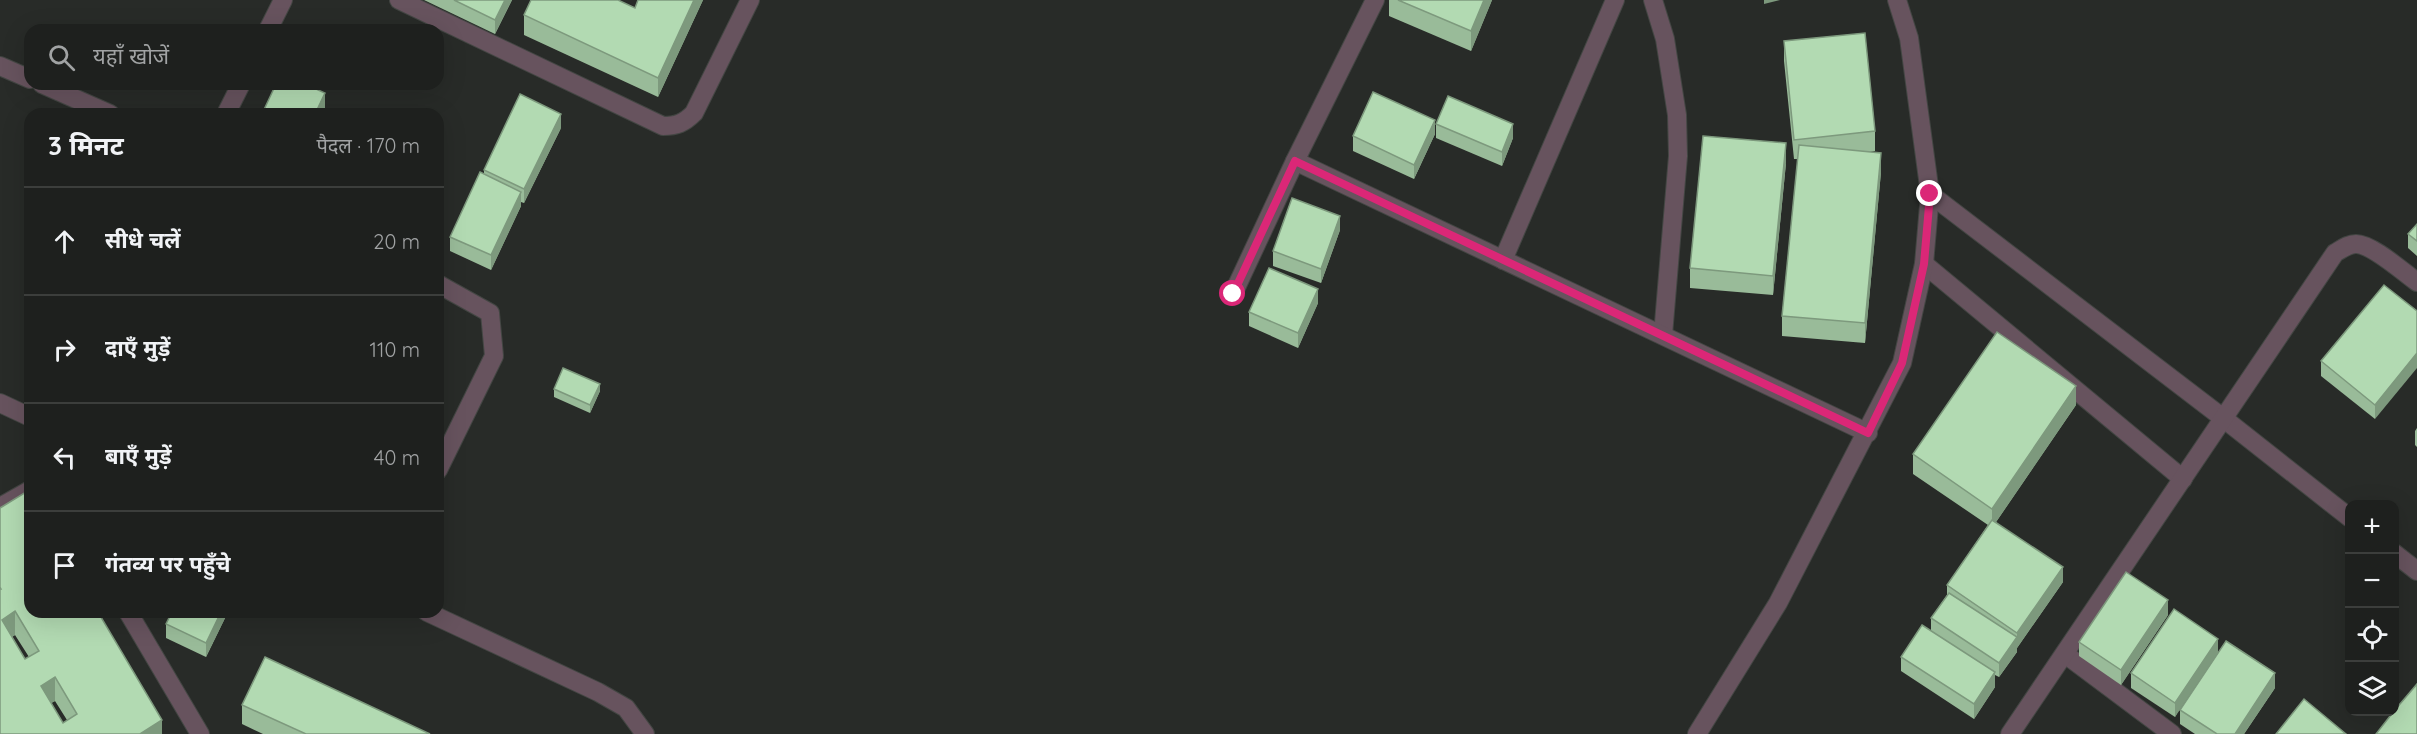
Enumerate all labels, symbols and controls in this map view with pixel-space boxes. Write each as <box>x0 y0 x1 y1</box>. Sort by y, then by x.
search box <box>24 24 444 90</box>
icon: search <box>45 41 78 74</box>
text: यहाँ खोजें <box>93 42 169 70</box>
text: 3 मिनट <box>48 129 124 162</box>
text: पैदल · 170 m <box>316 133 420 158</box>
route end <box>1916 180 1942 206</box>
icon: ahead <box>48 225 81 258</box>
text: सीधे चलें <box>105 226 181 254</box>
text: 20 m <box>373 229 420 254</box>
route start <box>1219 280 1245 306</box>
icon: right <box>48 333 81 366</box>
text: दाएँ मुड़ें <box>105 334 170 362</box>
text: 110 m <box>370 337 420 362</box>
icon: left <box>48 441 81 474</box>
text: बाएँ मुड़ें <box>105 442 171 470</box>
text: 40 m <box>374 445 420 470</box>
map controls <box>2345 500 2399 716</box>
button: + <box>2345 500 2399 554</box>
icon: arrive <box>48 549 81 582</box>
text: गंतव्य पर पहुँचे <box>105 550 230 578</box>
button: − <box>2345 554 2399 608</box>
button: locate <box>2345 608 2399 662</box>
button: layers <box>2345 662 2399 716</box>

